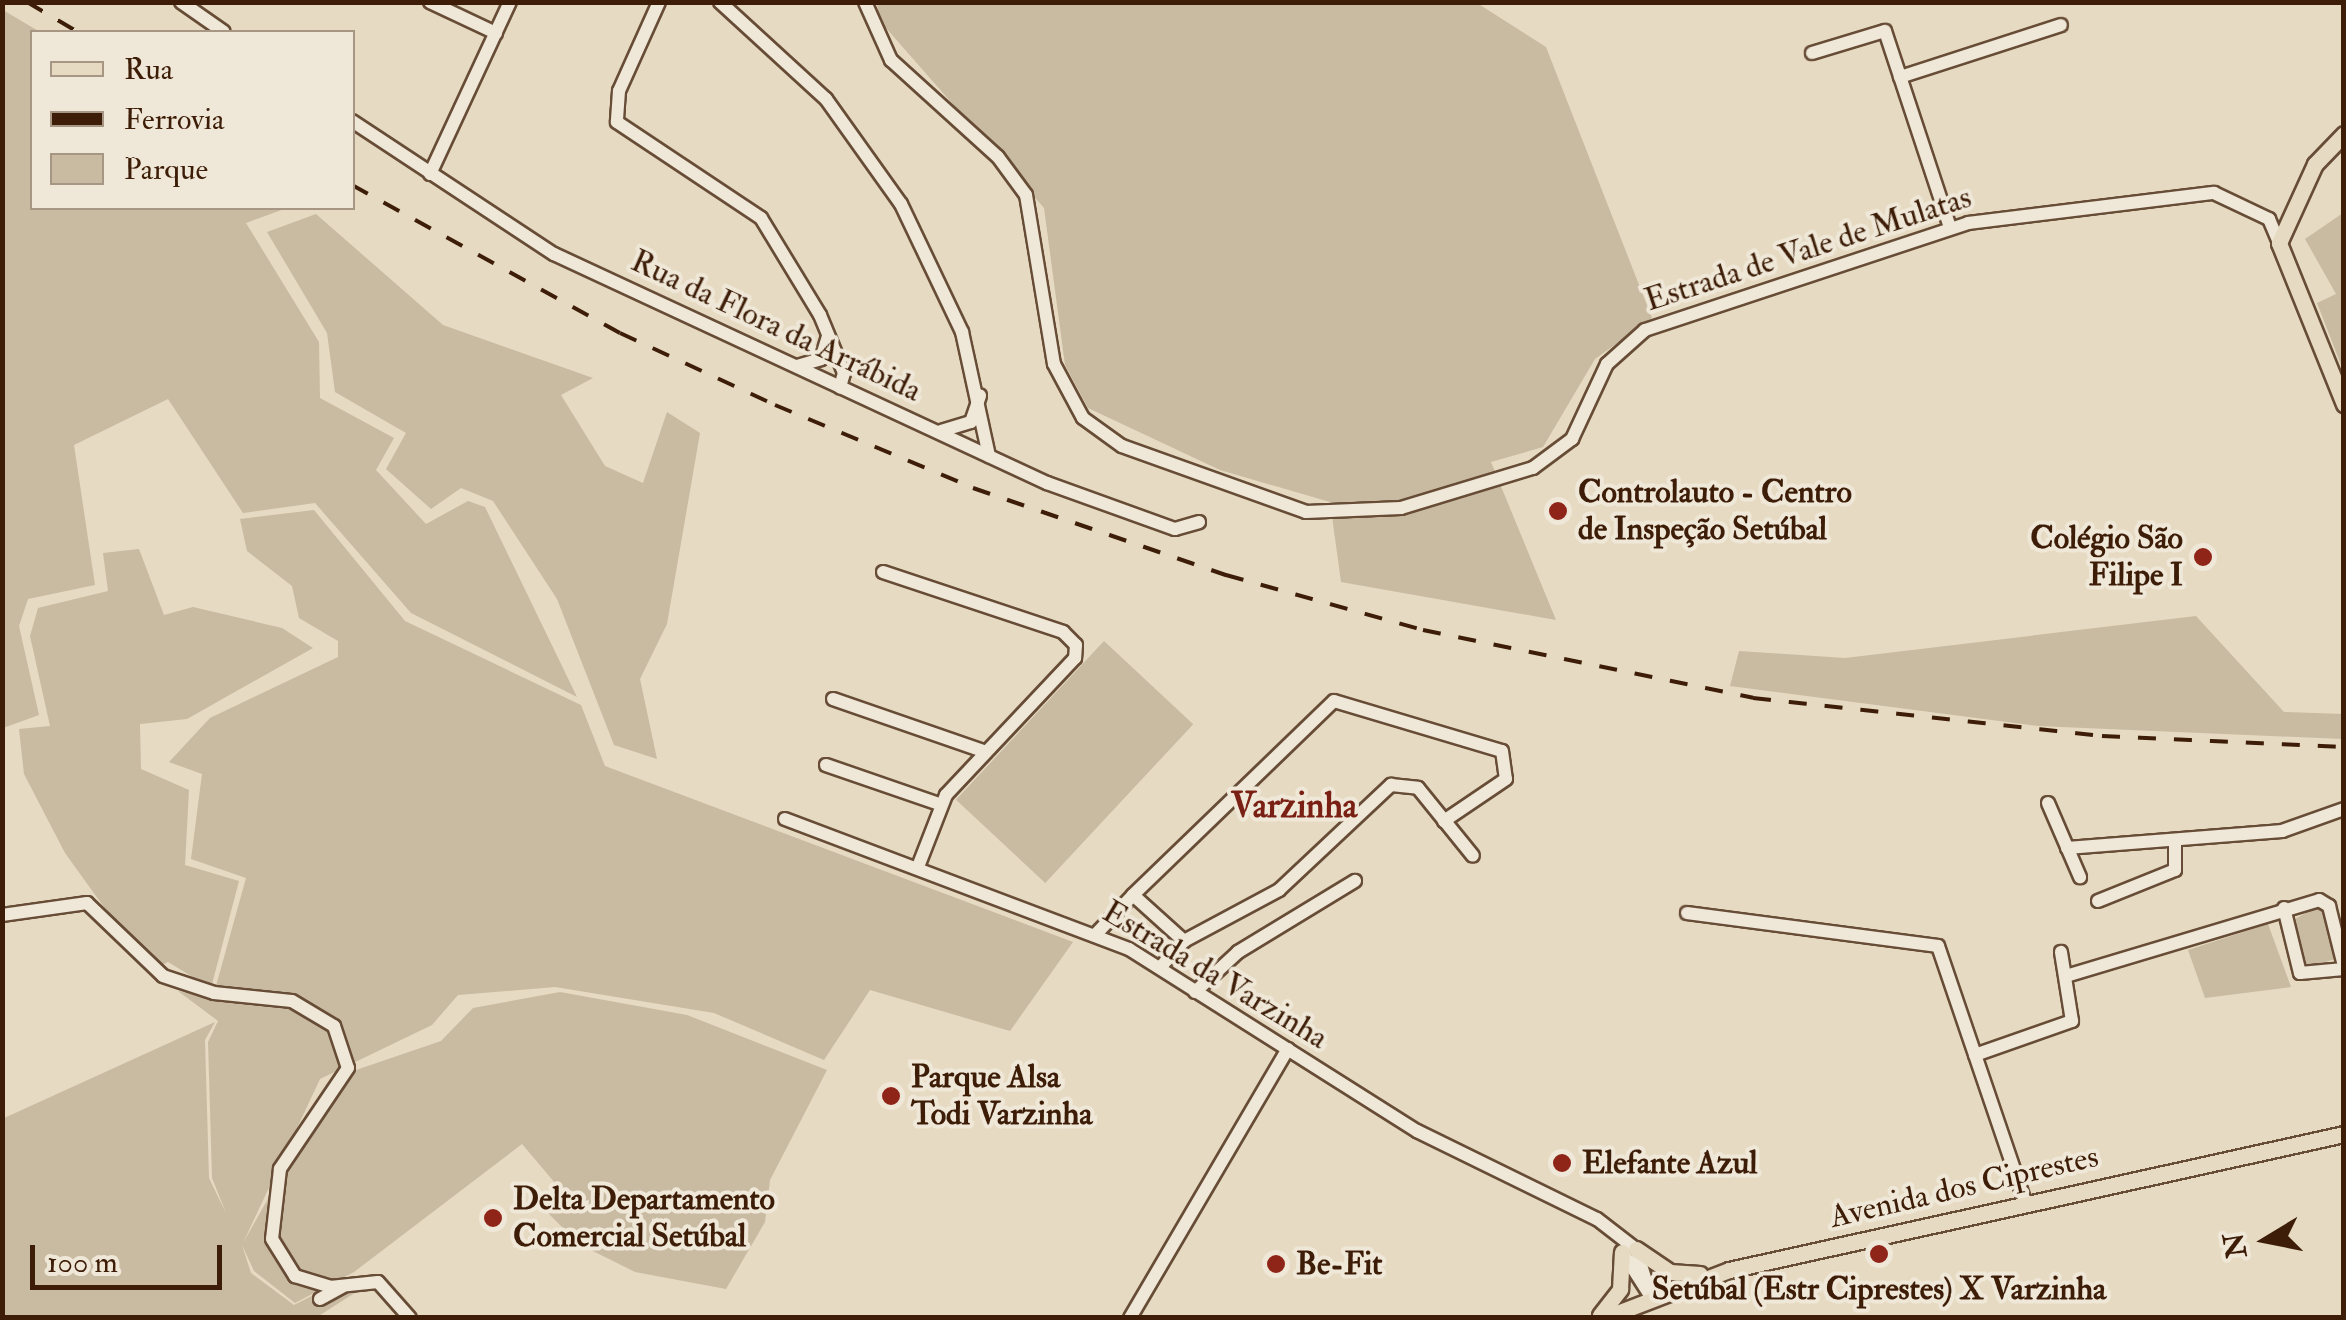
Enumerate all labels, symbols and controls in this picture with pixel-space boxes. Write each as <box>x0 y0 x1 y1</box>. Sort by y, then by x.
legend <box>30 30 355 210</box>
text: Rua <box>124 51 173 88</box>
text: Ferrovia <box>124 101 224 138</box>
text: Parque <box>124 151 208 188</box>
street label: Estrada de Vale de Mulatas <box>1640 178 1976 320</box>
street label: Rua da Flora da Arrábida <box>625 242 927 410</box>
place label: Controlauto - Centro de Inspeção Setúbal <box>1578 474 1852 549</box>
marker: Controlauto - Centro de Inspeção Setúbal <box>1547 500 1569 522</box>
place label: Colégio São Filipe I <box>2030 520 2183 595</box>
marker: Colégio São Filipe I <box>2192 546 2214 568</box>
district label: Varzinha <box>1231 785 1357 827</box>
street label: Estrada da Varzinha <box>1095 893 1335 1057</box>
place label: Parque Alsa Todi Varzinha <box>911 1059 1092 1134</box>
marker: Parque Alsa Todi Varzinha <box>880 1085 902 1107</box>
street label: Avenida dos Ciprestes <box>1826 1137 2102 1237</box>
place label: Elefante Azul <box>1582 1144 1757 1182</box>
marker: Elefante Azul <box>1551 1152 1573 1174</box>
place label: Delta Departamento Comercial Setúbal <box>513 1181 775 1256</box>
north arrow <box>2216 1190 2316 1290</box>
marker: Delta Departamento Comercial Setúbal <box>482 1207 504 1229</box>
scale bar <box>35 1225 228 1287</box>
text: N <box>2217 1230 2255 1261</box>
marker: Setúbal (Estr Ciprestes) X Varzinha <box>1868 1243 1890 1265</box>
text: 100 m <box>47 1244 118 1281</box>
place label: Be-Fit <box>1296 1245 1382 1283</box>
marker: Be-Fit <box>1265 1253 1287 1275</box>
place label: Setúbal (Estr Ciprestes) X Varzinha <box>1652 1270 2106 1308</box>

